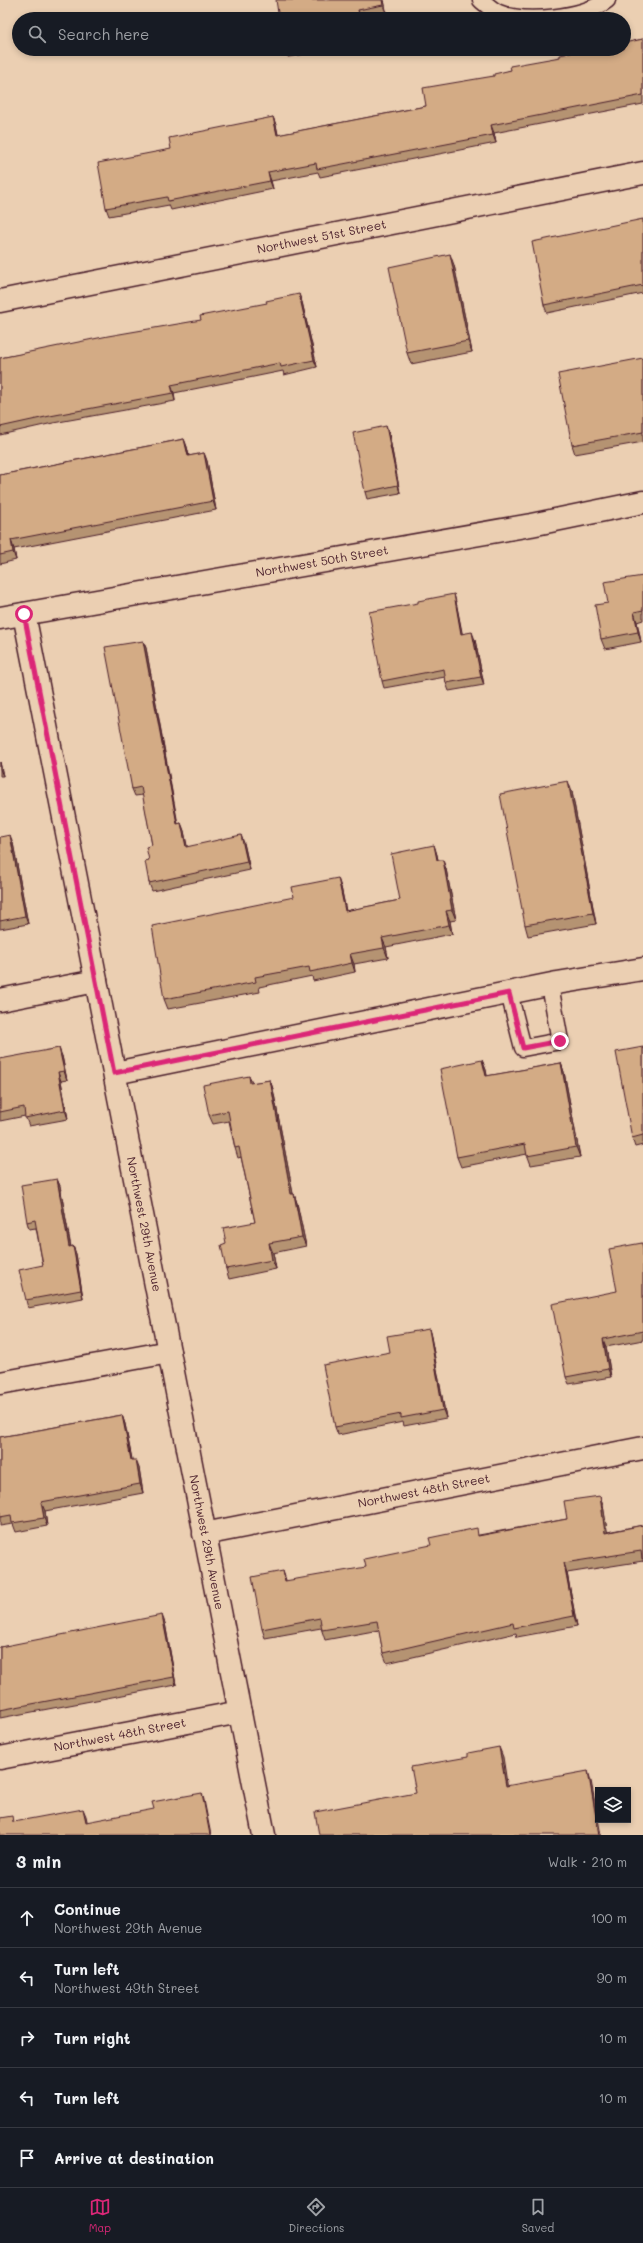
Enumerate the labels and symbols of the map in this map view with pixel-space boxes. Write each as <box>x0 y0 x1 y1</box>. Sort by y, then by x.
street label: Northwest 51st Street <box>256 215 387 257</box>
street label: Northwest 50th Street <box>254 541 389 580</box>
route start <box>15 605 33 623</box>
route end <box>551 1032 569 1050</box>
street label: Northwest 29th Avenue <box>124 1155 166 1293</box>
street label: Northwest 48th Street <box>356 1469 491 1511</box>
street label: Northwest 29th Avenue <box>186 1473 229 1611</box>
street label: Northwest 48th Street <box>52 1714 187 1755</box>

